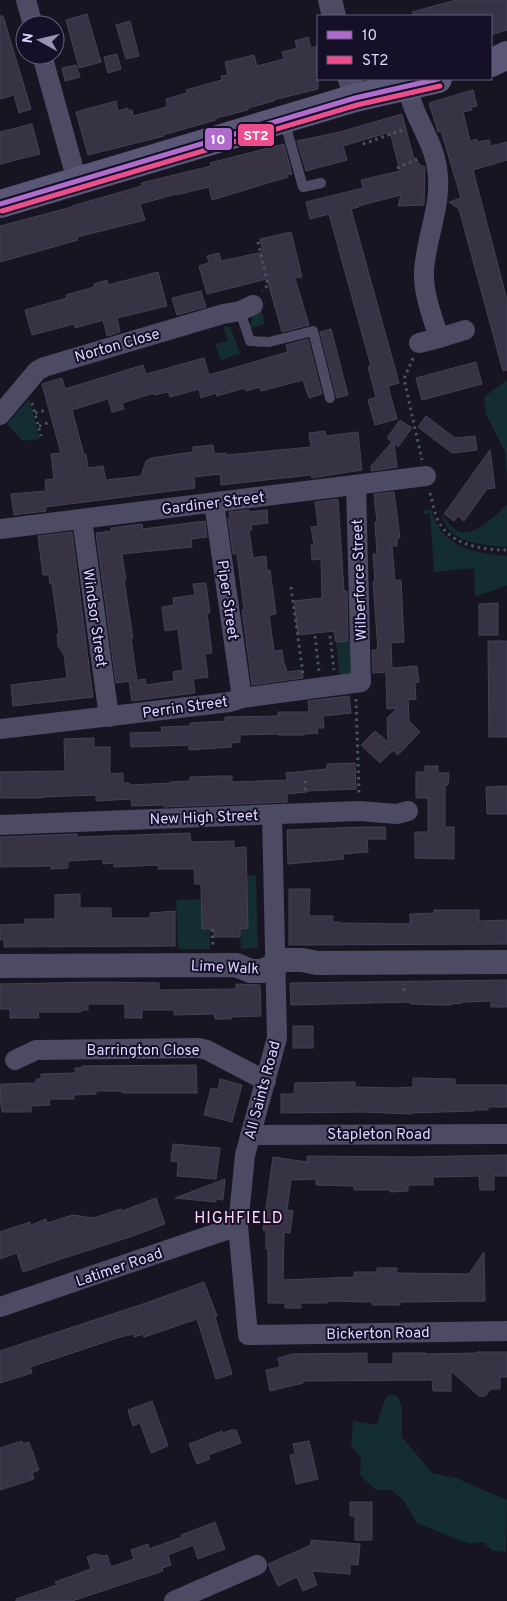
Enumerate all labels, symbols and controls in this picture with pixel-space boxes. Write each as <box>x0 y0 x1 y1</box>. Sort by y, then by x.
north arrow <box>15 15 65 65</box>
legend <box>317 15 492 80</box>
text: 10 <box>362 27 377 46</box>
text: N <box>19 32 38 45</box>
text: ST2 <box>362 52 388 71</box>
line badge: ST2 <box>237 123 275 147</box>
line badge: 10 <box>204 127 233 151</box>
text: ST2 <box>243 128 269 145</box>
text: 10 <box>211 132 225 149</box>
street label: Norton Close <box>73 325 162 368</box>
street label: Gardiner Street <box>161 489 266 520</box>
street label: Wilberforce Street <box>349 519 372 641</box>
street label: Piper Street <box>211 559 242 642</box>
street label: Windsor Street <box>77 568 110 669</box>
street label: Perrin Street <box>141 693 229 724</box>
street label: New High Street <box>149 807 259 830</box>
street label: Lime Walk <box>190 957 260 980</box>
street label: All Saints Road <box>241 1039 286 1142</box>
street label: Barrington Close <box>86 1042 200 1061</box>
street label: Stapleton Road <box>327 1126 431 1145</box>
district label: HIGHFIELD <box>194 1209 284 1229</box>
street label: Latimer Road <box>74 1245 165 1292</box>
street label: Bickerton Road <box>326 1324 430 1345</box>

